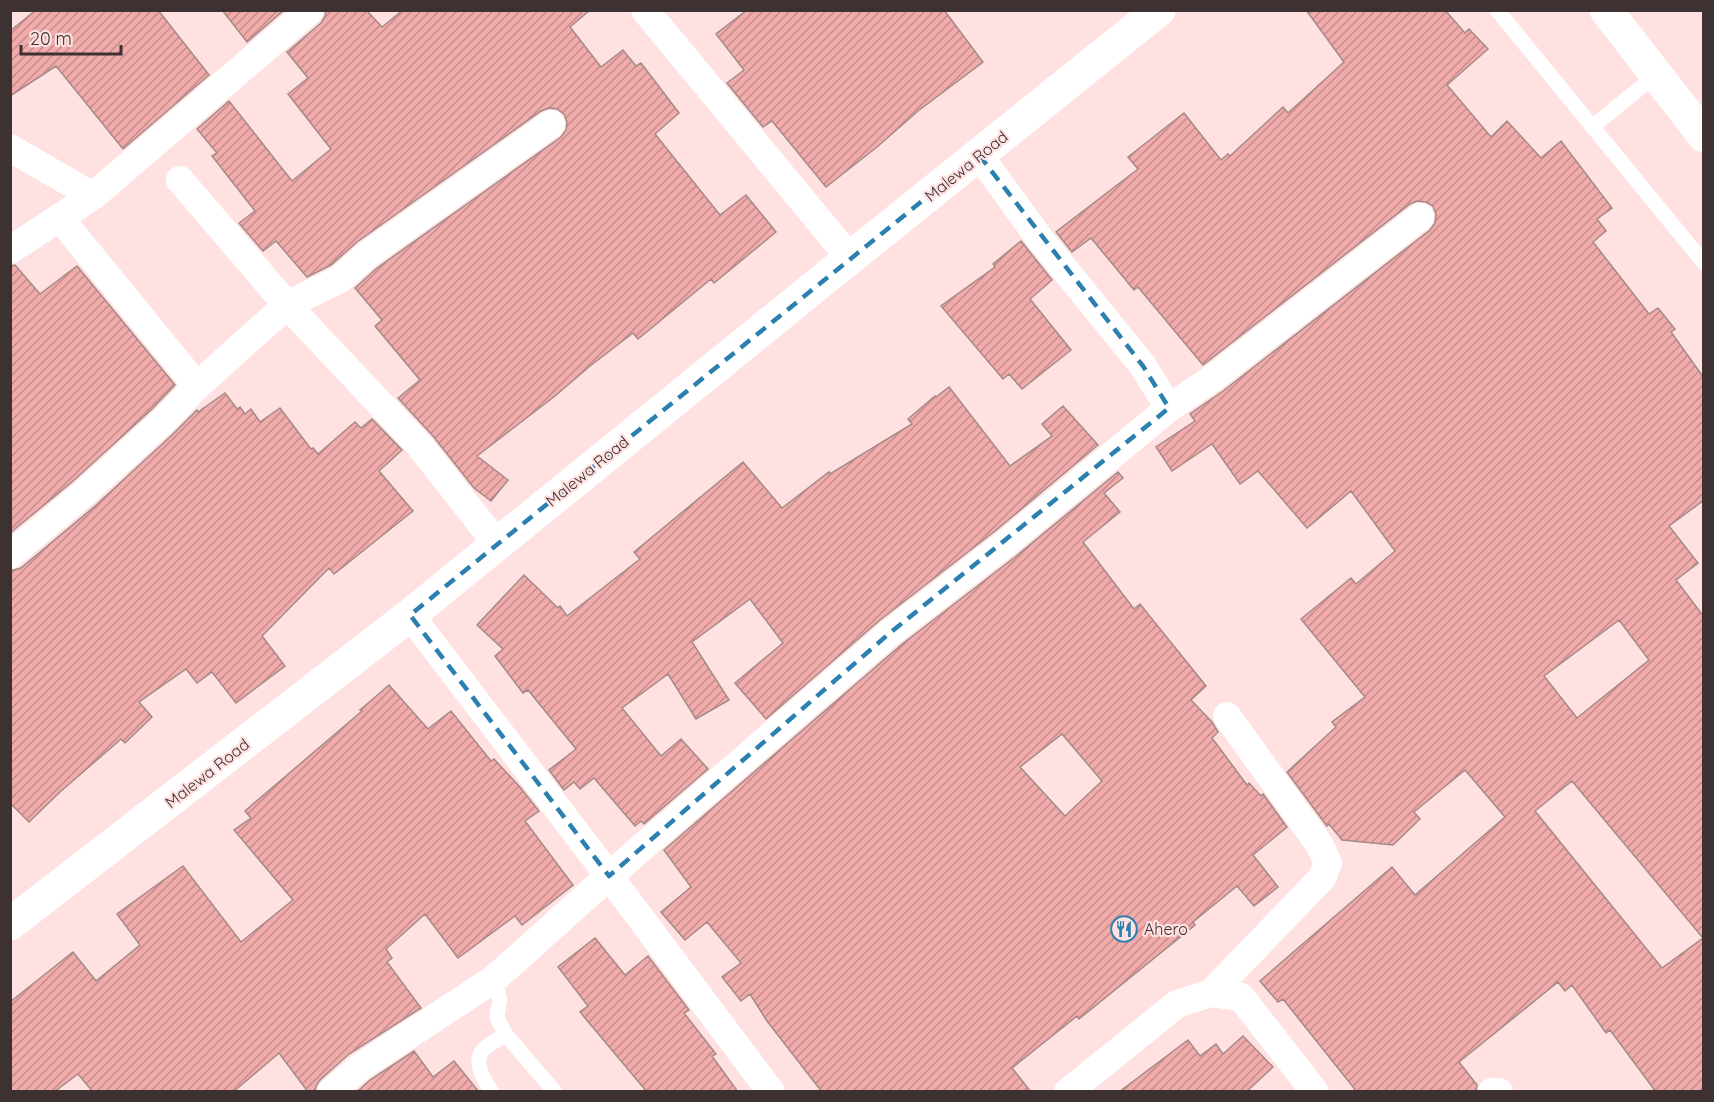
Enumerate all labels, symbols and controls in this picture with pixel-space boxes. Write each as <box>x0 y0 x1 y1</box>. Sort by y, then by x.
scale bar <box>21 18 122 56</box>
text: 20 m <box>30 27 72 50</box>
street label: Malewa Road <box>920 126 1012 206</box>
street label: Malewa Road <box>541 431 633 511</box>
street label: Malewa Road <box>161 734 253 812</box>
restaurant icon: Ahero <box>1109 914 1139 944</box>
place label: Ahero <box>1144 919 1188 939</box>

